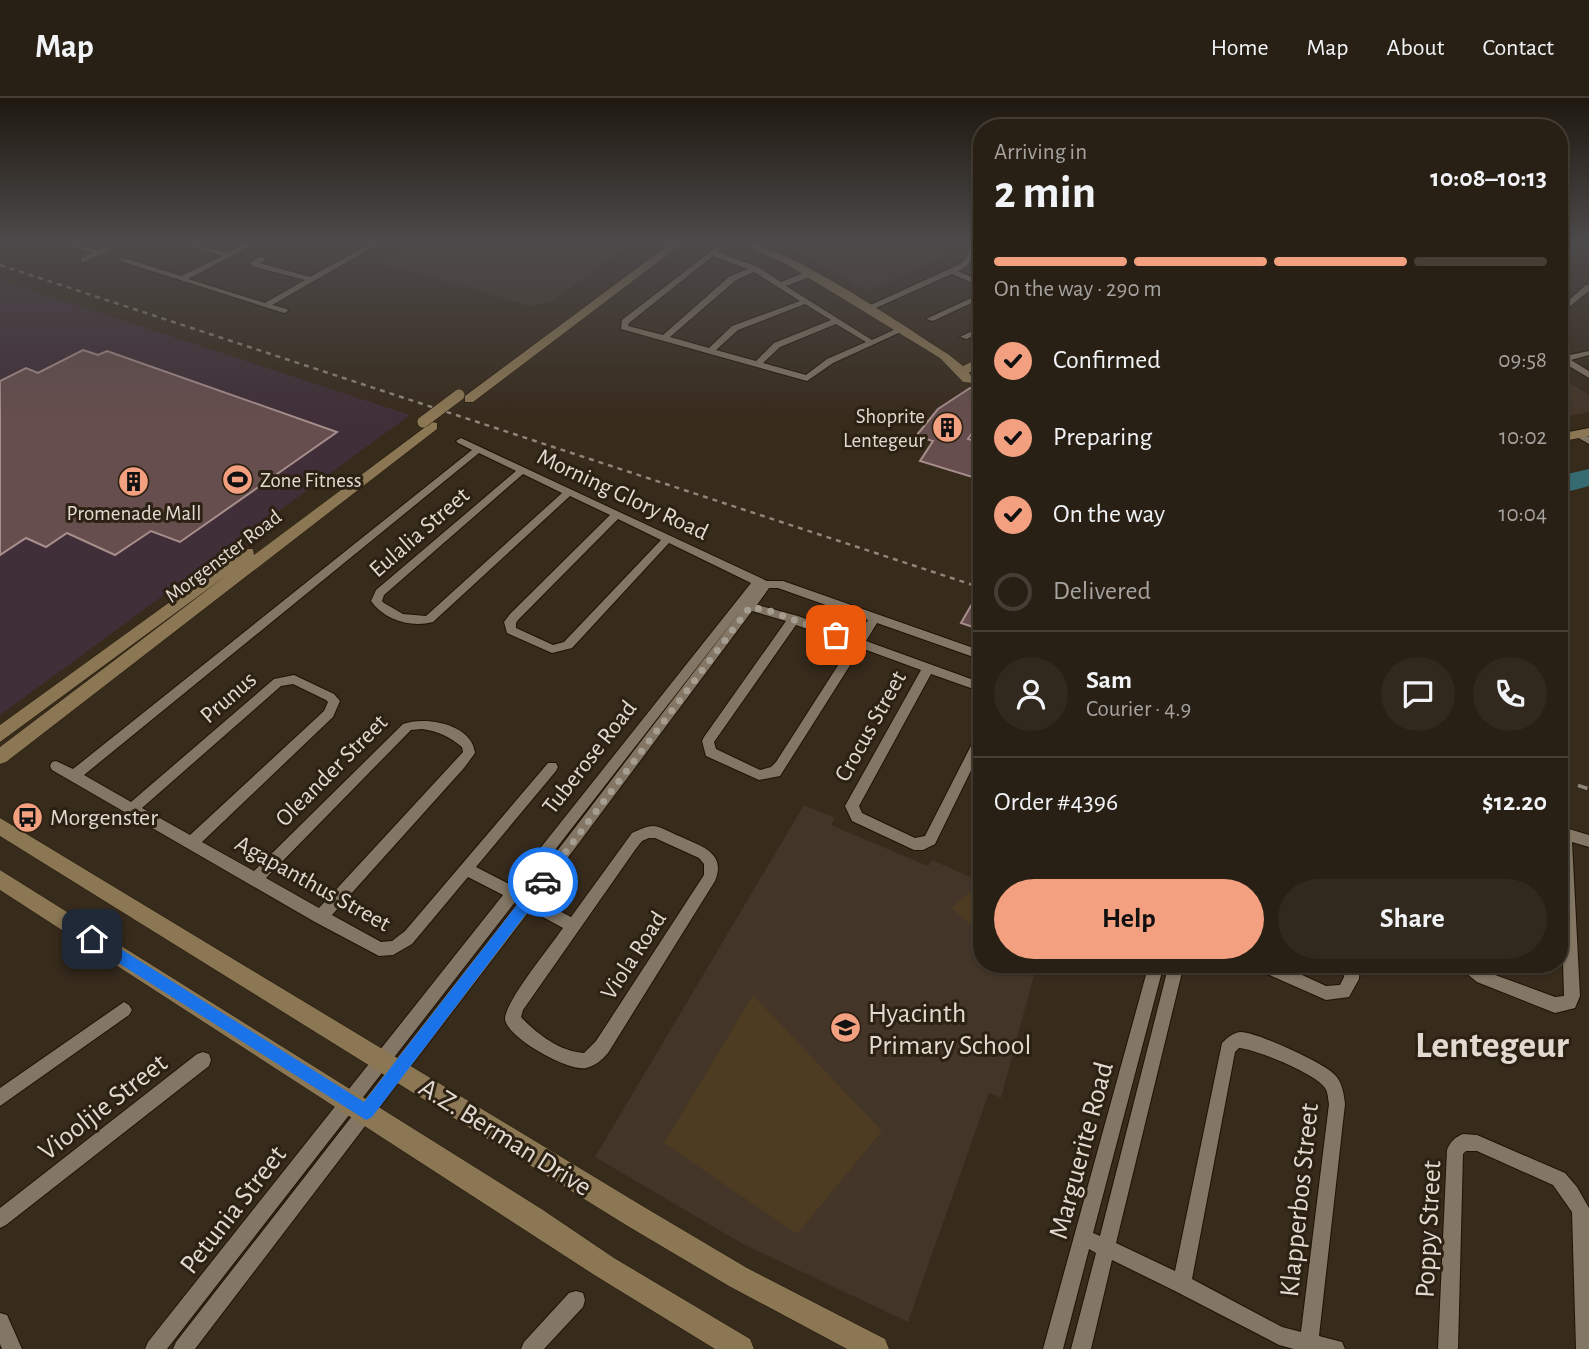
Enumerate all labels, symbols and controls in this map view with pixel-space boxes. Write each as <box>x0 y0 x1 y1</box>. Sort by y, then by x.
text: Map <box>35 31 94 64</box>
text: Home <box>1211 36 1269 60</box>
text: Map <box>1307 36 1349 60</box>
text: About <box>1387 36 1444 60</box>
text: Contact <box>1482 36 1554 60</box>
text: Arriving in <box>994 141 1087 164</box>
text: 10:08–10:13 <box>1430 165 1547 191</box>
text: 2 min <box>994 170 1096 216</box>
text: On the way · 290 m <box>994 278 1162 301</box>
icon: check <box>994 342 1032 380</box>
text: Confirmed <box>1053 347 1161 373</box>
text: 09:58 <box>1498 349 1547 372</box>
place label: Shoprite Lentegeur <box>843 406 925 451</box>
building icon: Shoprite Lentegeur <box>931 411 965 445</box>
icon: check <box>994 419 1032 457</box>
text: Preparing <box>1053 424 1152 450</box>
text: 10:02 <box>1499 426 1547 449</box>
street label: Morning Glory Road <box>533 445 712 545</box>
sports icon: Zone Fitness <box>220 463 254 497</box>
building icon: Promenade Mall <box>117 464 151 498</box>
place label: Zone Fitness <box>260 470 362 491</box>
street label: Eulalia Street <box>365 483 474 582</box>
icon: check <box>994 496 1032 534</box>
text: On the way <box>1053 501 1165 527</box>
place label: Promenade Mall <box>67 503 201 524</box>
text: 10:04 <box>1498 503 1547 526</box>
street label: Morgenster Road <box>161 506 285 607</box>
text: Delivered <box>1053 578 1151 604</box>
pin <box>806 605 866 665</box>
icon: bag <box>817 616 855 654</box>
button: person <box>994 657 1068 731</box>
button: chat <box>1381 657 1455 731</box>
button: phone <box>1473 657 1547 731</box>
street label: Prunus <box>196 667 261 728</box>
street label: Crocus Street <box>831 667 911 786</box>
text: Sam <box>1086 667 1132 693</box>
street label: Tuberose Road <box>538 696 641 819</box>
text: Courier · 4.9 <box>1086 698 1191 721</box>
street label: Oleander Street <box>271 710 392 831</box>
text: Order #4396 <box>994 789 1118 815</box>
text: $12.20 <box>1482 789 1547 815</box>
bus stop icon: Morgenster <box>10 800 44 834</box>
place label: Morgenster <box>50 806 158 830</box>
street label: Agapanthus Street <box>231 831 395 937</box>
courier <box>508 847 578 917</box>
icon: car <box>524 863 562 901</box>
button: Help <box>994 879 1264 959</box>
button: Share <box>1278 879 1547 959</box>
street label: Viola Road <box>597 907 671 1004</box>
pin <box>62 909 122 969</box>
icon: home <box>73 920 111 958</box>
place label: Hyacinth Primary School <box>868 1000 1031 1060</box>
school or university icon: Hyacinth Primary School <box>828 1011 862 1045</box>
district label: Lentegeur <box>1415 1027 1570 1065</box>
street label: Viooljie Street <box>34 1049 173 1166</box>
street label: Marguerite Road <box>1045 1059 1119 1242</box>
street label: A.Z. Berman Drive <box>414 1074 596 1202</box>
street label: Klapperbos Street <box>1276 1102 1324 1298</box>
street label: Petunia Street <box>175 1141 292 1279</box>
street label: Poppy Street <box>1411 1160 1447 1299</box>

